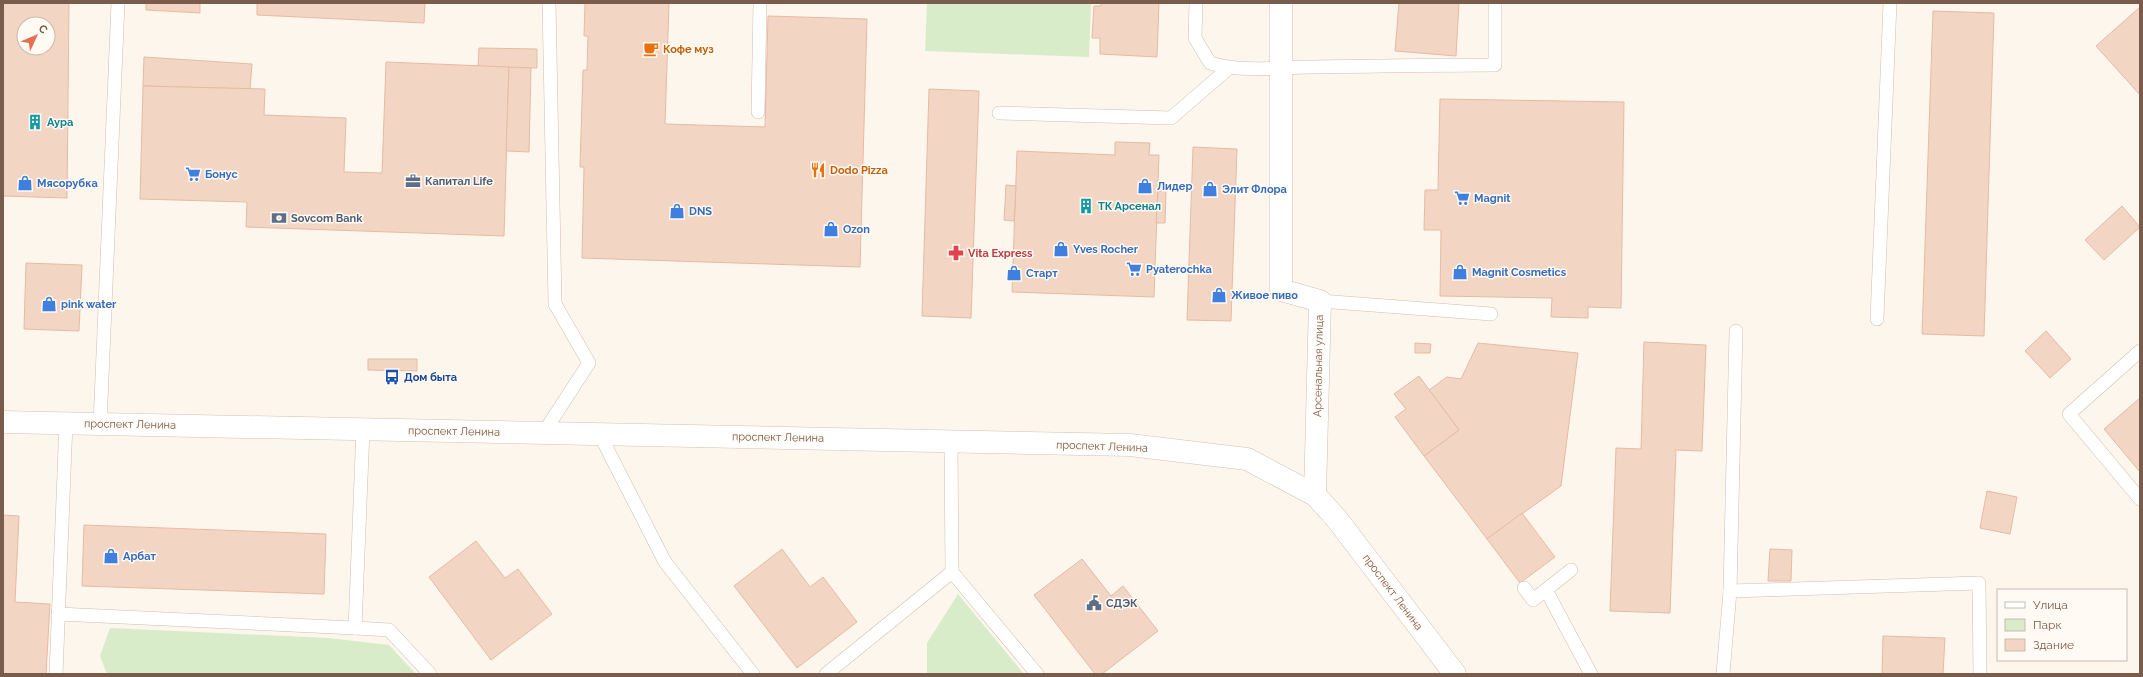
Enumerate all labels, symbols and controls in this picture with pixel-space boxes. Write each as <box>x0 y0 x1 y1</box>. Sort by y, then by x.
north arrow <box>16 16 56 56</box>
text: С <box>36 22 50 37</box>
cafe icon: Кофе муз <box>642 40 660 58</box>
place label: Кофе муз <box>663 43 714 56</box>
building icon: Аура <box>26 113 44 131</box>
place label: Аура <box>47 116 73 129</box>
restaurant icon: Dodo Pizza <box>809 161 827 179</box>
place label: Dodo Pizza <box>830 164 888 177</box>
supermarket icon: Бонус <box>184 165 202 183</box>
place label: Бонус <box>205 168 238 181</box>
office icon: Капитал Life <box>404 172 422 190</box>
shop icon: Мясорубка <box>16 174 34 192</box>
place label: Капитал Life <box>425 175 493 188</box>
place label: Мясорубка <box>37 177 98 190</box>
shop icon: Лидер <box>1136 177 1154 195</box>
place label: Лидер <box>1157 180 1192 193</box>
shop icon: Элит Флора <box>1201 180 1219 198</box>
place label: Элит Флора <box>1222 183 1287 196</box>
supermarket icon: Magnit <box>1453 189 1471 207</box>
place label: Magnit <box>1474 192 1511 205</box>
building icon: ТК Арсенал <box>1077 197 1095 215</box>
place label: ТК Арсенал <box>1098 200 1161 213</box>
shop icon: DNS <box>668 202 686 220</box>
place label: DNS <box>689 205 712 218</box>
bank icon: Sovcom Bank <box>270 209 288 227</box>
place label: Sovcom Bank <box>291 212 363 225</box>
shop icon: Ozon <box>822 220 840 238</box>
place label: Ozon <box>843 223 870 236</box>
shop icon: Yves Rocher <box>1052 240 1070 258</box>
place label: Yves Rocher <box>1073 243 1139 256</box>
pharmacy icon: Vita Express <box>947 244 965 262</box>
place label: Vita Express <box>968 247 1033 260</box>
supermarket icon: Pyaterochka <box>1125 260 1143 278</box>
place label: Pyaterochka <box>1146 263 1212 276</box>
shop icon: Magnit Cosmetics <box>1451 263 1469 281</box>
shop icon: Старт <box>1005 264 1023 282</box>
place label: Magnit Cosmetics <box>1472 266 1567 279</box>
place label: Старт <box>1026 267 1058 280</box>
shop icon: Живое пиво <box>1210 286 1228 304</box>
place label: Живое пиво <box>1231 289 1298 302</box>
shop icon: pink water <box>40 295 58 313</box>
place label: pink water <box>61 298 117 311</box>
street label: Арсенальная улица <box>1311 315 1326 417</box>
bus stop icon: Дом быта <box>383 368 401 386</box>
place label: Дом быта <box>404 371 457 384</box>
street label: проспект Ленина <box>84 417 176 432</box>
street label: проспект Ленина <box>408 424 500 439</box>
street label: проспект Ленина <box>732 430 824 445</box>
street label: проспект Ленина <box>1056 438 1148 455</box>
shop icon: Арбат <box>102 547 120 565</box>
place label: Арбат <box>123 550 156 563</box>
street label: проспект Ленина <box>1360 552 1425 633</box>
legend <box>1997 589 2127 661</box>
public building icon: СДЭК <box>1085 594 1103 612</box>
place label: СДЭК <box>1106 597 1138 610</box>
text: Улица <box>2033 598 2068 612</box>
text: Парк <box>2033 618 2062 632</box>
text: Здание <box>2033 638 2074 652</box>

